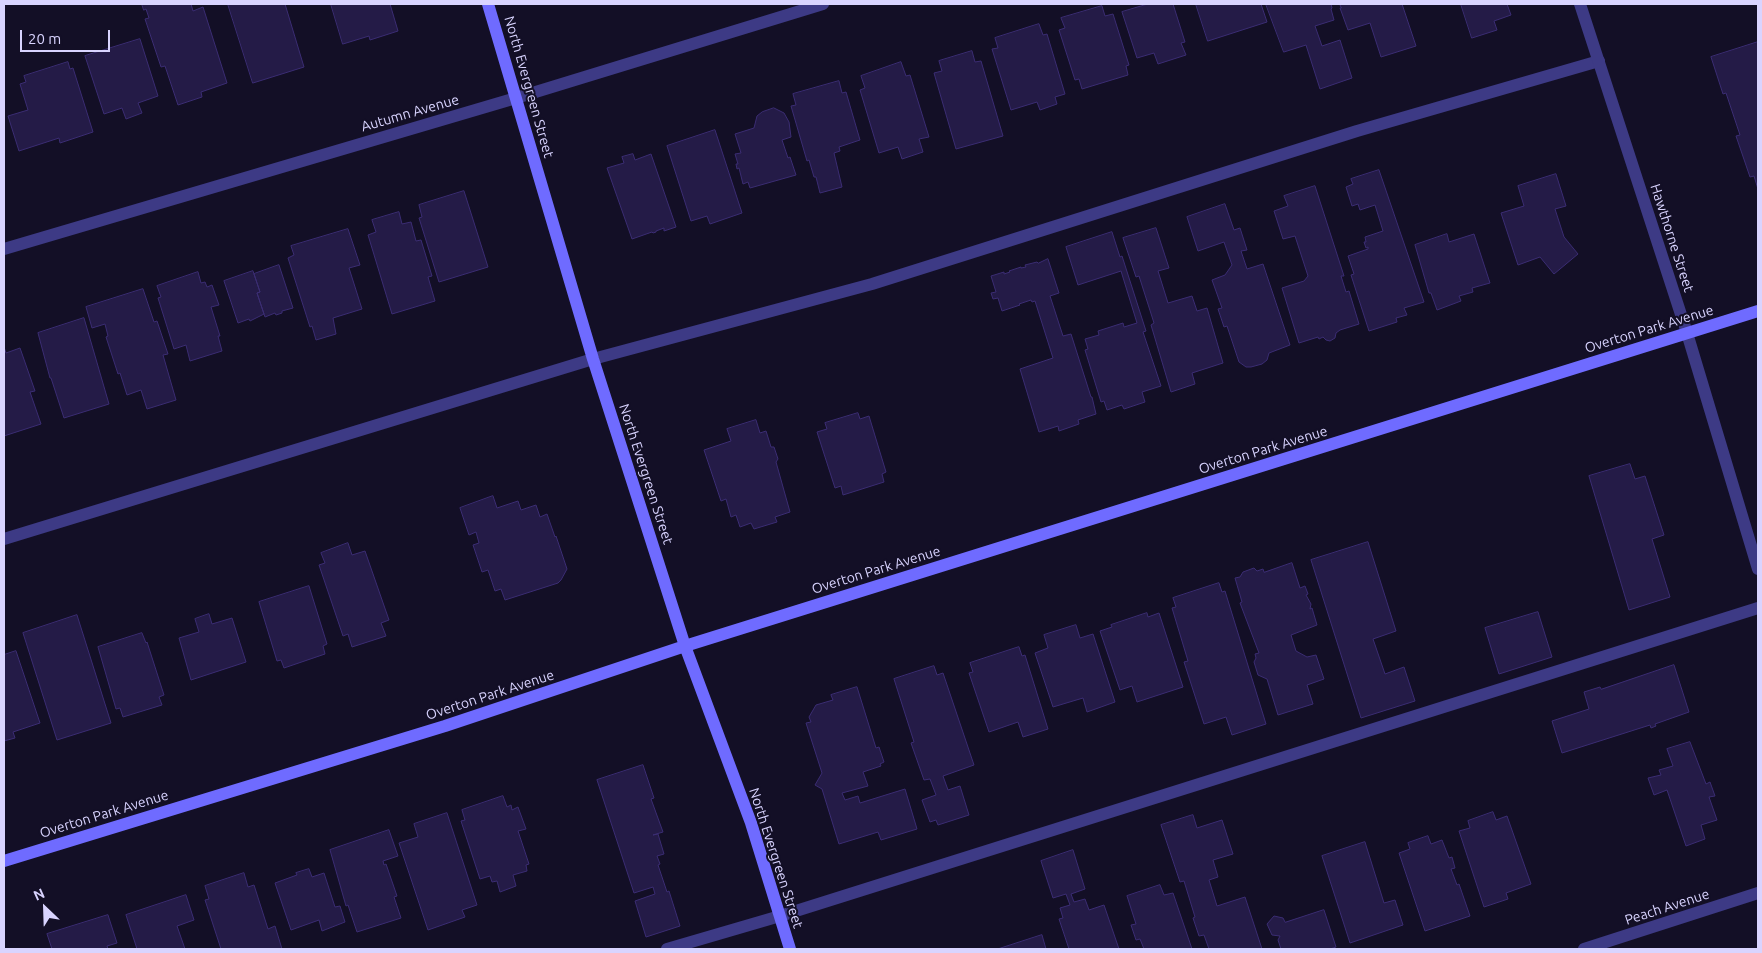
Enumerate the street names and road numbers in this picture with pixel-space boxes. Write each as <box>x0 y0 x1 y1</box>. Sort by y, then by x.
street label: North Evergreen Street <box>501 14 557 160</box>
street label: Autumn Avenue <box>359 91 461 135</box>
street label: Hawthorne Street <box>1647 182 1697 294</box>
street label: Overton Park Avenue <box>1583 301 1715 357</box>
street label: North Evergreen Street <box>615 402 677 546</box>
street label: Overton Park Avenue <box>1197 422 1329 478</box>
street label: Overton Park Avenue <box>810 542 942 598</box>
street label: Overton Park Avenue <box>424 666 556 724</box>
street label: Overton Park Avenue <box>38 786 170 842</box>
street label: North Evergreen Street <box>745 786 807 930</box>
street label: Peach Avenue <box>1623 885 1711 929</box>

